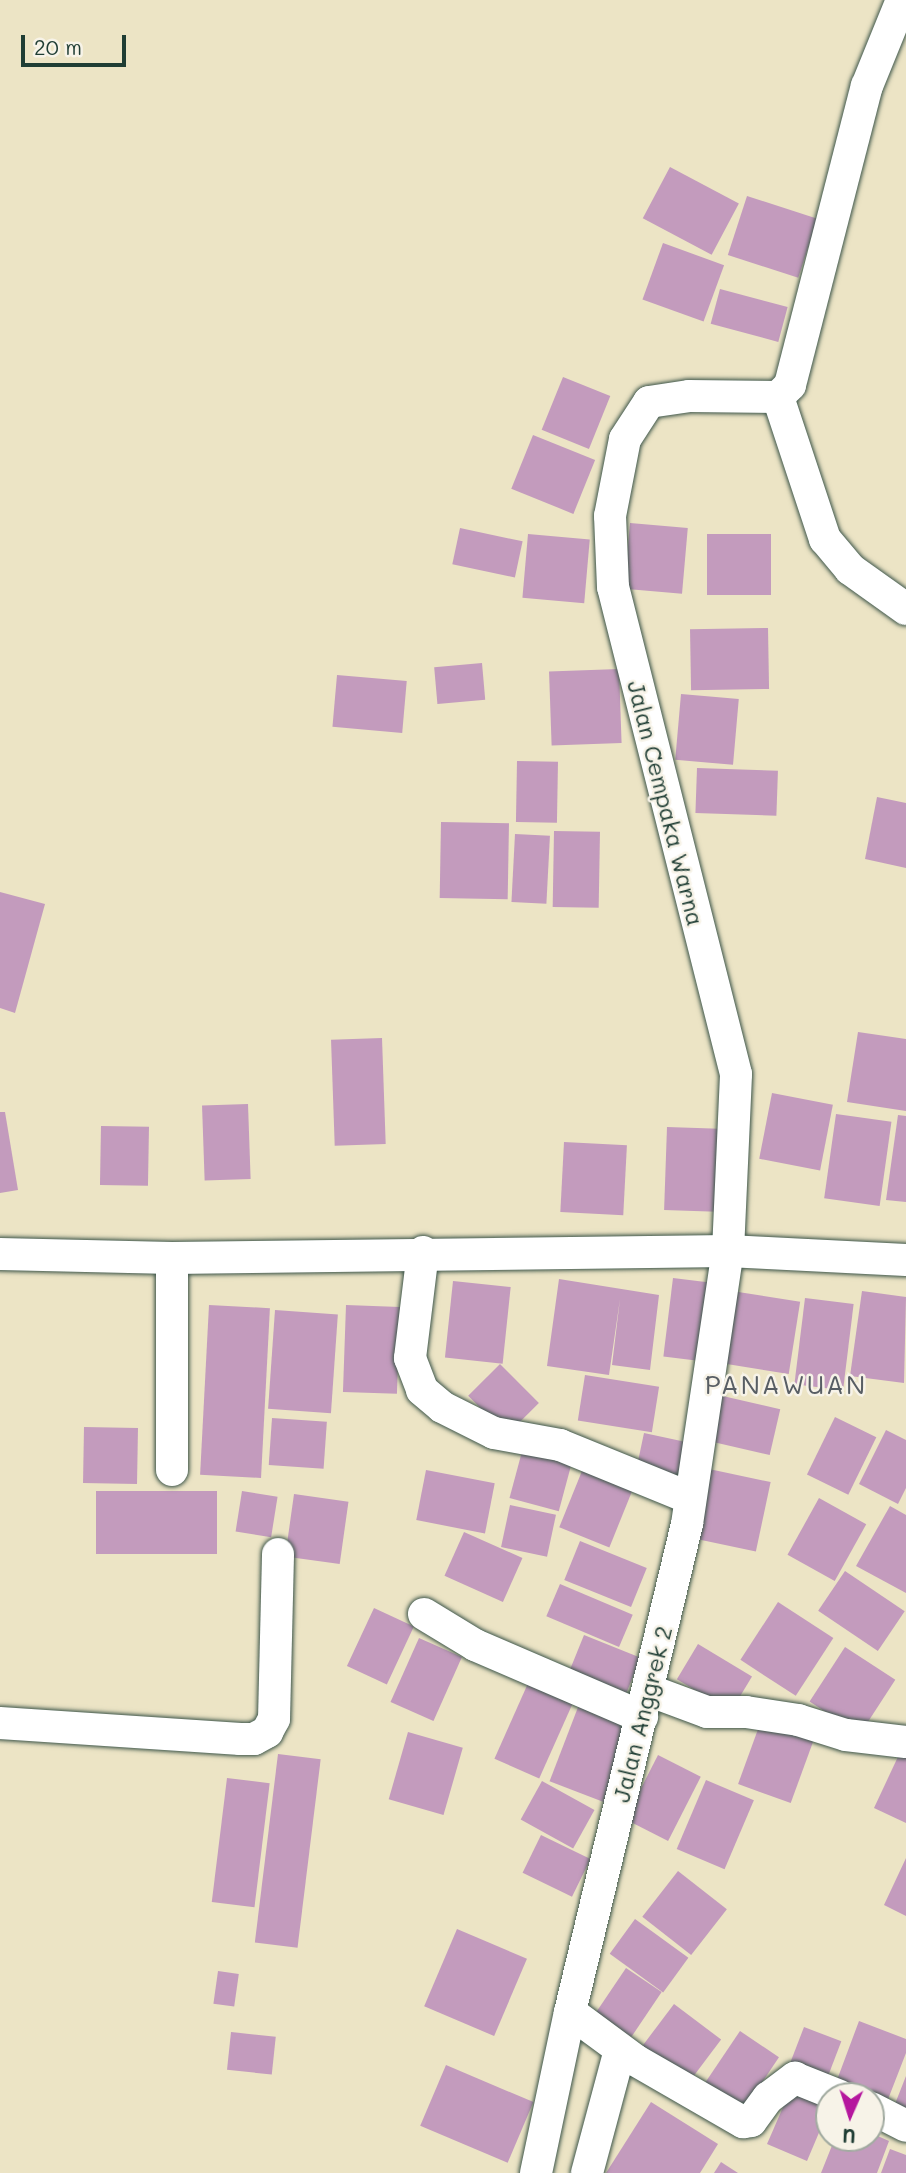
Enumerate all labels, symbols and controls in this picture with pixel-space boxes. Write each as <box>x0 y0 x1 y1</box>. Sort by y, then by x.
scale bar <box>24 21 130 65</box>
text: 20 m <box>34 33 82 60</box>
street label: Jalan Cempaka Warna <box>622 678 710 928</box>
district label: PANAWUAN <box>706 1369 866 1401</box>
street label: Jalan Anggrek 2 <box>607 1623 677 1805</box>
north arrow <box>815 2082 885 2152</box>
text: U <box>842 2124 856 2149</box>

